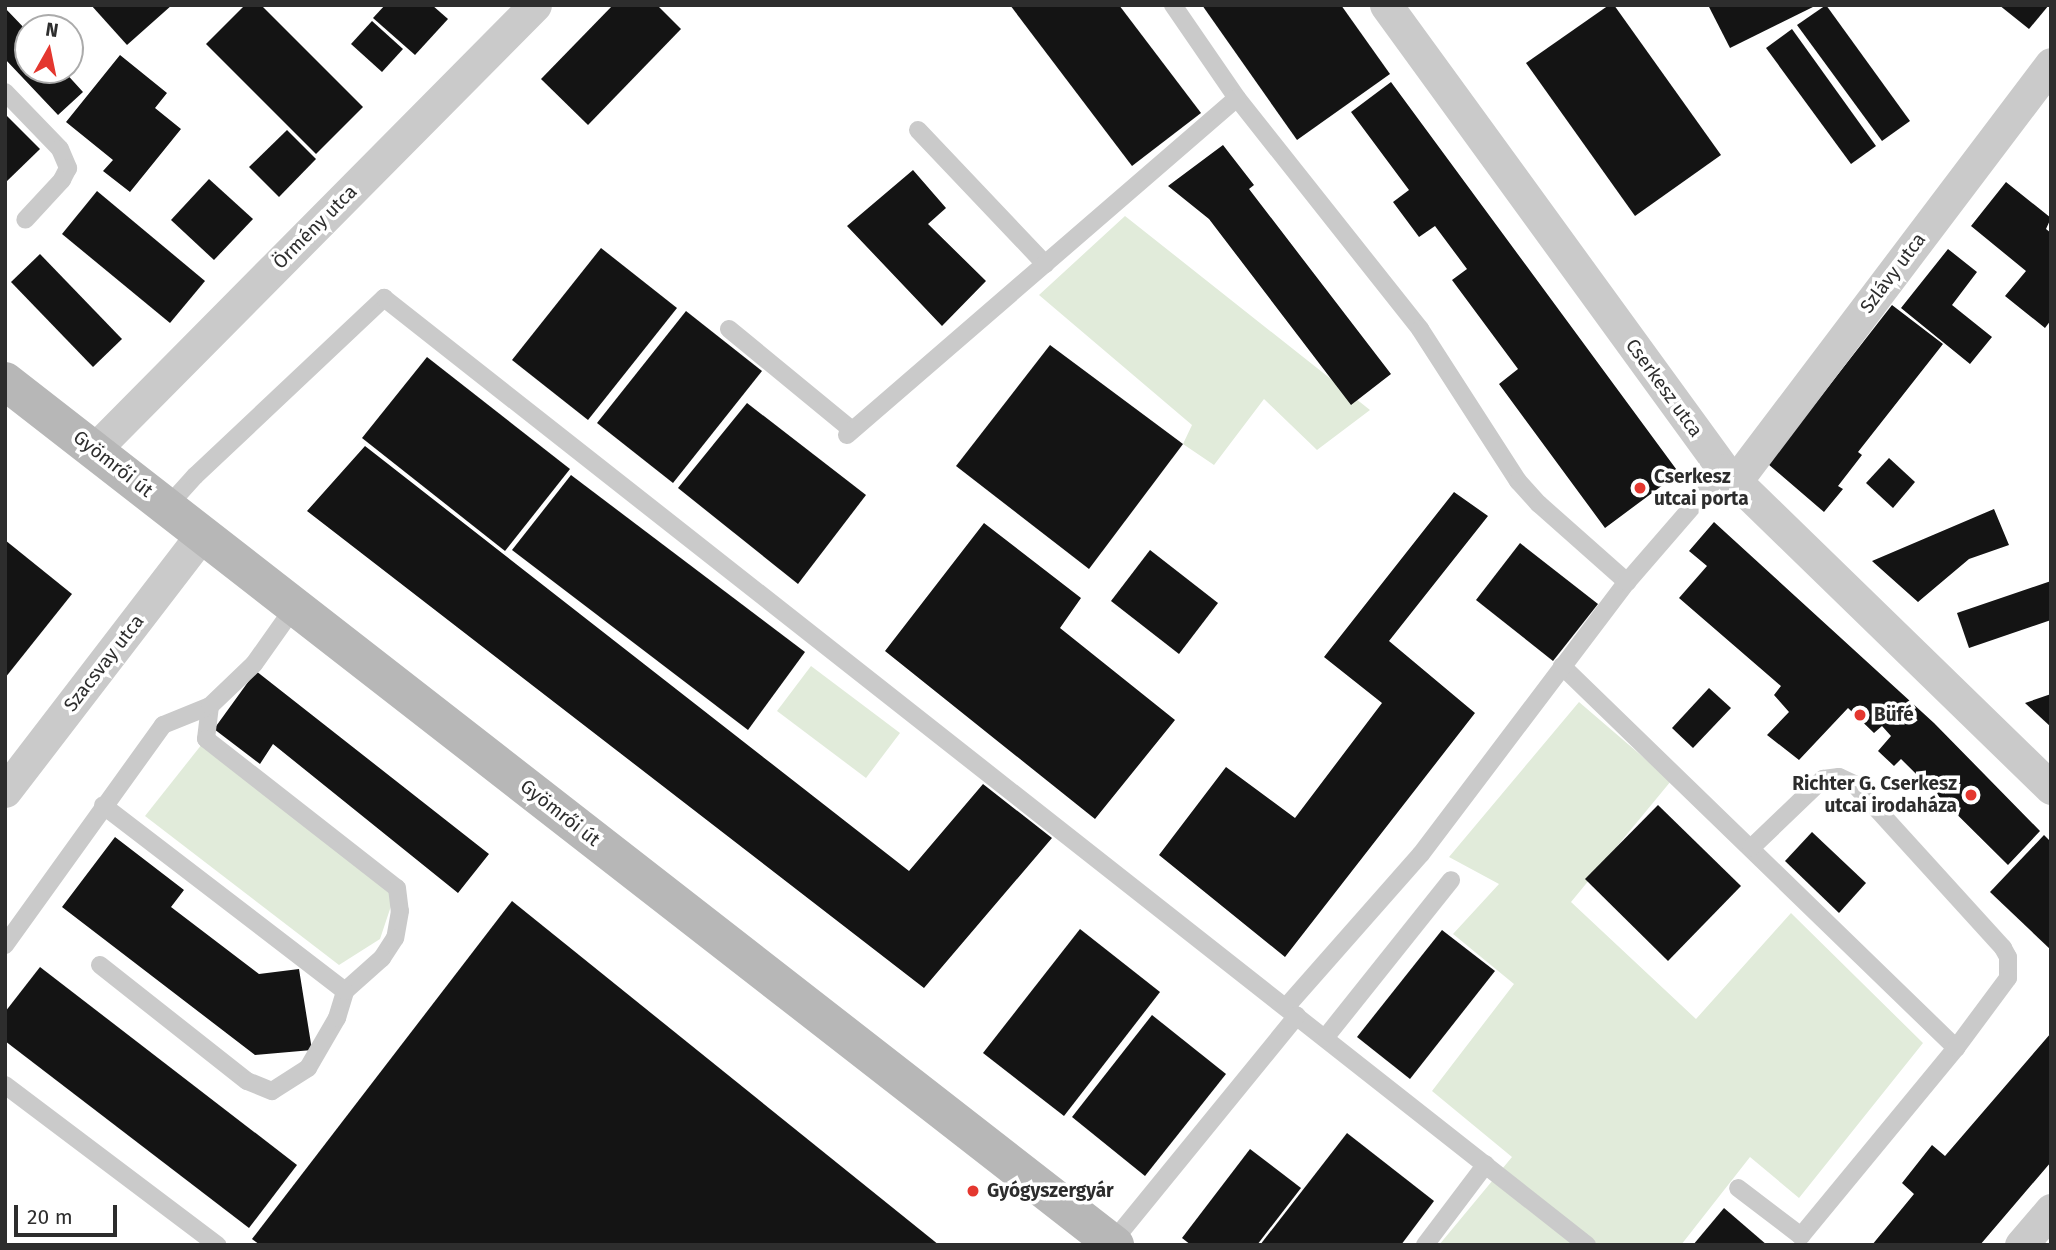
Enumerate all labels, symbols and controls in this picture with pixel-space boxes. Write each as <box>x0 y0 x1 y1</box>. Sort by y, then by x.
north arrow <box>14 14 84 84</box>
text: N <box>44 17 60 42</box>
street label: Örmény utca <box>268 180 362 274</box>
street label: Szlávy utca <box>1855 228 1931 318</box>
street label: Cserkesz utca <box>1621 334 1707 442</box>
street label: Gyömrői út <box>69 426 157 502</box>
place label: Cserkesz utcai porta <box>1654 466 1749 510</box>
marker: Cserkesz utcai porta <box>1632 480 1648 496</box>
street label: Szacsvay utca <box>59 610 149 716</box>
place label: Büfé <box>1874 704 1914 726</box>
marker: Büfé <box>1852 707 1868 723</box>
place label: Richter G. Cserkesz utcai irodaháza <box>1792 773 1957 817</box>
street label: Gyömrői út <box>516 775 604 851</box>
marker: Richter G. Cserkesz utcai irodaháza <box>1963 787 1979 803</box>
place label: Gyógyszergyár <box>987 1180 1114 1202</box>
marker: Gyógyszergyár <box>965 1183 981 1199</box>
scale bar <box>18 1190 121 1234</box>
text: 20 m <box>27 1204 73 1230</box>

